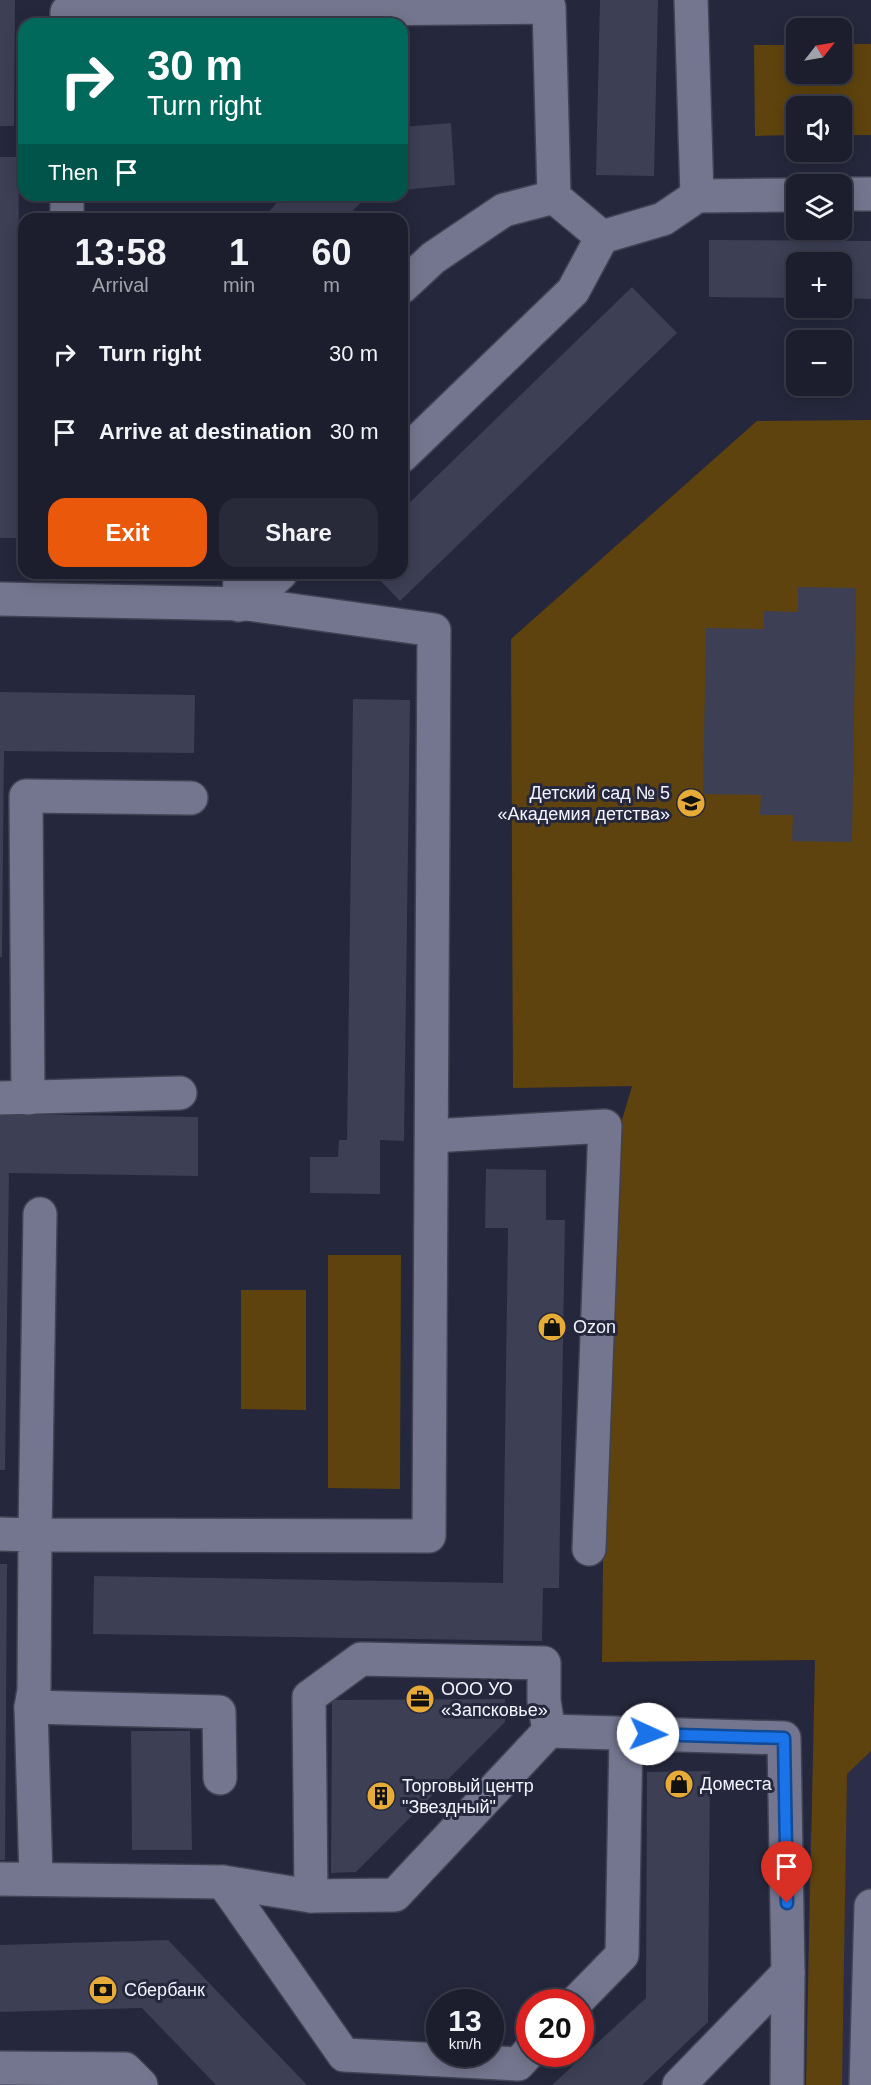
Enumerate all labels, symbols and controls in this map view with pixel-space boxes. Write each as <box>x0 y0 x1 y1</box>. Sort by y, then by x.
north arrow <box>786 18 852 84</box>
map controls <box>786 18 852 396</box>
icon: right <box>48 42 126 120</box>
text: 30 m <box>147 42 243 89</box>
text: Turn right <box>147 91 262 121</box>
button: sound <box>786 96 852 162</box>
icon: arrive <box>110 156 143 189</box>
text: Then <box>48 160 98 185</box>
button: layers <box>786 174 852 240</box>
text: 13:58 <box>74 232 166 273</box>
text: 1 <box>229 232 249 273</box>
text: 60 <box>312 232 352 273</box>
button: + <box>786 252 852 318</box>
text: Arrival <box>92 274 149 296</box>
text: min <box>223 274 255 296</box>
text: m <box>323 274 340 296</box>
button: − <box>786 330 852 396</box>
icon: right <box>48 338 81 371</box>
text: Turn right <box>99 341 201 366</box>
text: 30 m <box>329 341 378 366</box>
icon: arrive <box>48 416 81 449</box>
text: Arrive at destination <box>99 419 312 444</box>
text: 30 m <box>330 419 379 444</box>
button: Exit <box>48 498 207 567</box>
button: Share <box>219 498 378 567</box>
place label: Детский сад № 5 «Академия детства» <box>497 783 670 824</box>
school or university icon: Детский сад № 5 «Академия детства» <box>675 787 707 819</box>
shop icon: Ozon <box>536 1311 568 1343</box>
place label: Ozon <box>573 1317 616 1337</box>
place label: ООО УО «Запсковье» <box>441 1679 548 1720</box>
office icon: ООО УО «Запсковье» <box>404 1683 436 1715</box>
position arrow <box>616 1702 680 1766</box>
shop icon: Доместа <box>663 1768 695 1800</box>
place label: Доместа <box>700 1774 773 1794</box>
place label: Торговый центр "Звездный" <box>402 1776 534 1817</box>
building icon: Торговый центр "Звездный" <box>365 1780 397 1812</box>
pin <box>761 1841 812 1903</box>
icon: arrive <box>770 1850 803 1883</box>
bank icon: Сбербанк <box>87 1974 119 2006</box>
place label: Сбербанк <box>124 1980 205 2000</box>
speed limit sign: 20 <box>516 1989 594 2067</box>
text: 13 <box>448 2004 482 2037</box>
text: km/h <box>449 2035 481 2052</box>

